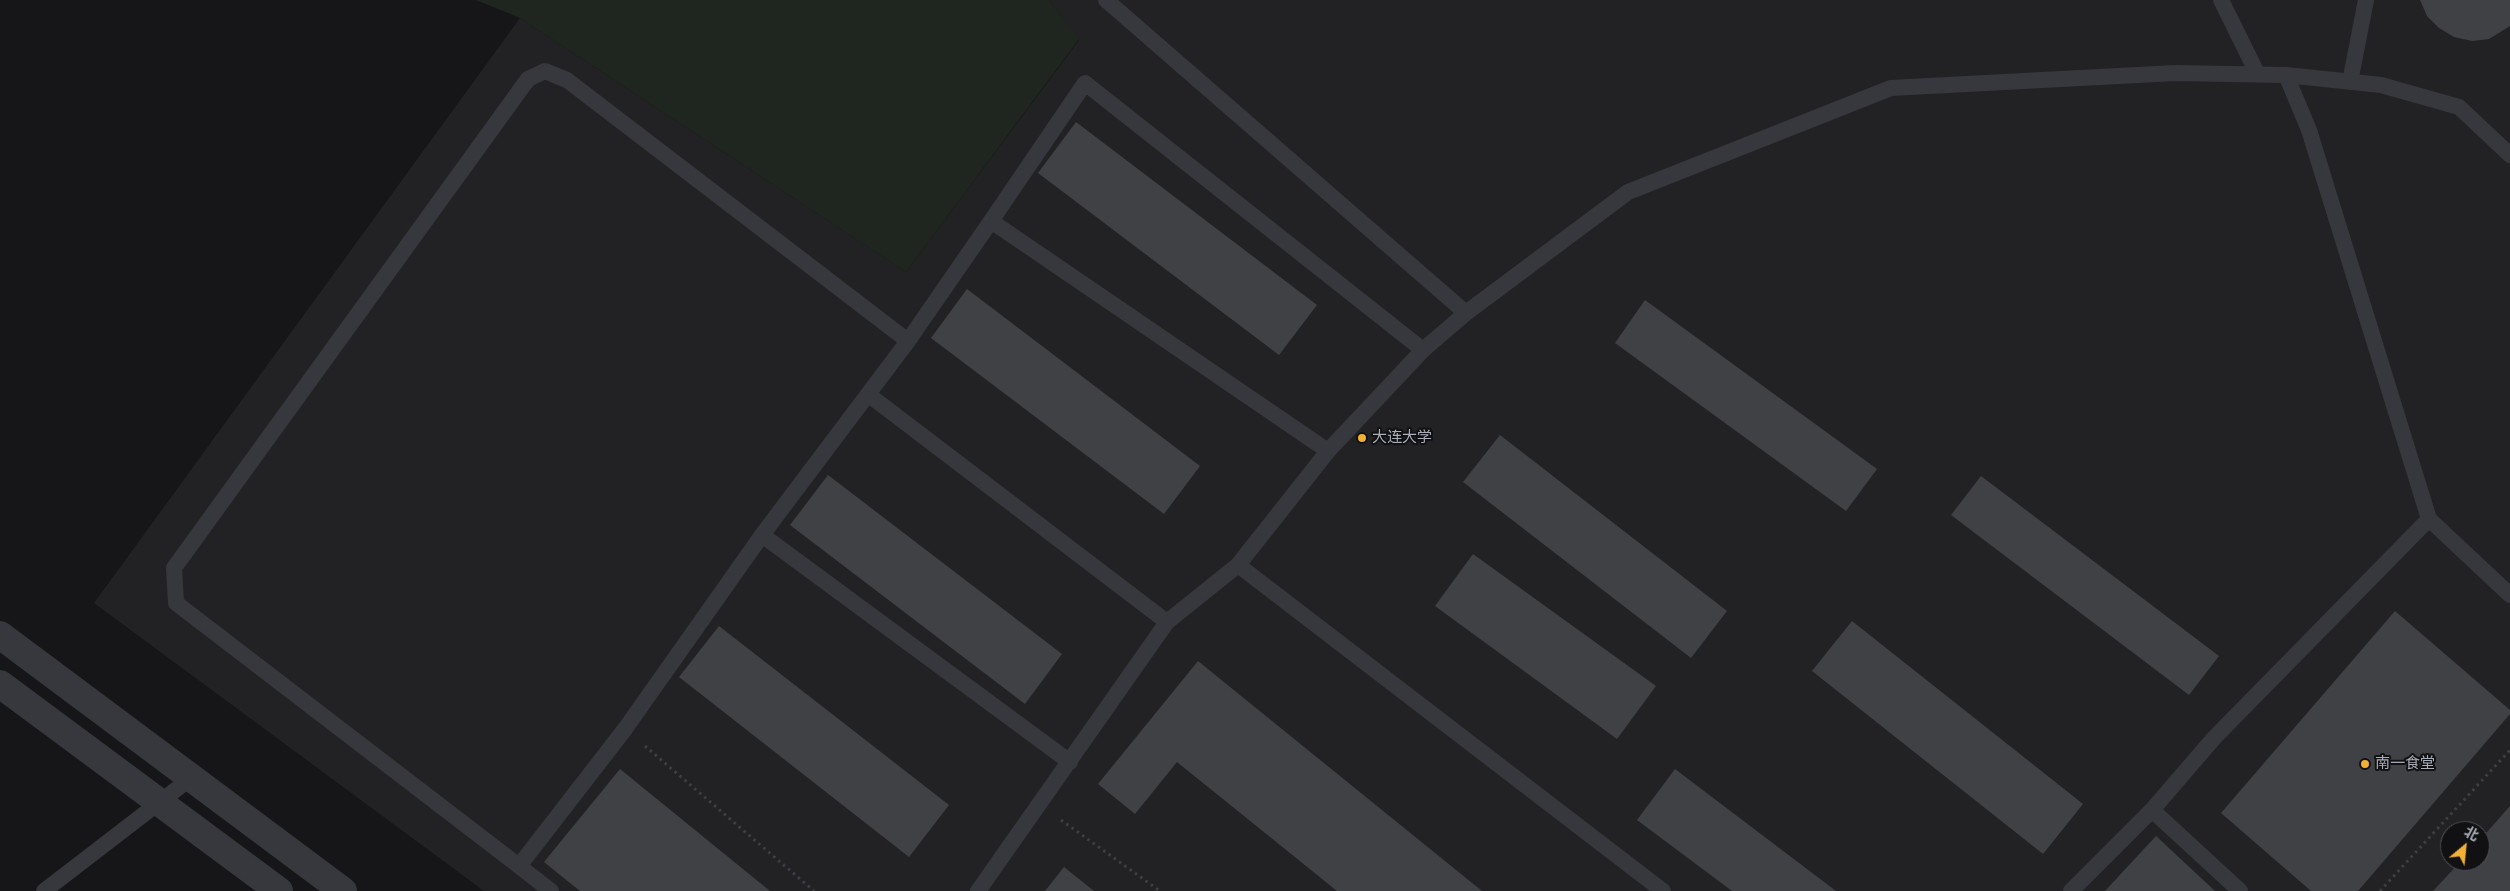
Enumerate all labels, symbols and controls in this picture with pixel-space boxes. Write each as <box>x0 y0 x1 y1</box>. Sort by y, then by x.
place label: 大连大学 <box>1372 429 1432 447</box>
marker: 大连大学 <box>1356 432 1368 444</box>
place label: 南一食堂 <box>2375 755 2435 773</box>
marker: 南一食堂 <box>2359 758 2371 770</box>
north arrow <box>2440 821 2490 871</box>
text: 北 <box>2461 822 2482 845</box>

